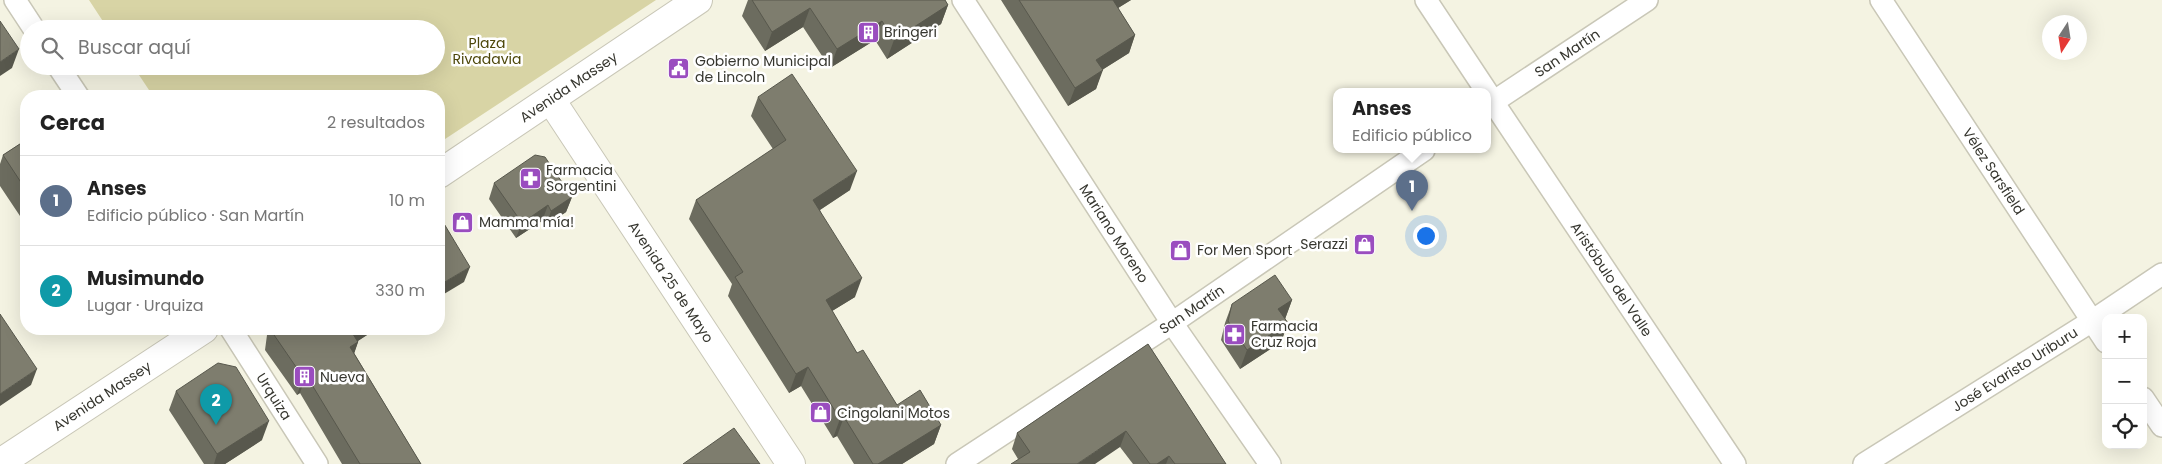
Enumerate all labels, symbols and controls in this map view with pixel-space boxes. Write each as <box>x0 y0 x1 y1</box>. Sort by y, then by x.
north arrow <box>2042 15 2087 60</box>
search box <box>20 20 445 75</box>
building icon: Bringeri <box>856 20 880 44</box>
place label: Bringeri <box>884 22 937 42</box>
street label: San Martín <box>1530 24 1604 82</box>
park label: Plaza Rivadavia <box>453 33 521 69</box>
icon: search <box>38 34 66 62</box>
text: Buscar aquí <box>78 34 191 61</box>
street label: Avenida Massey <box>516 47 621 127</box>
place label: Gobierno Municipal de Lincoln <box>695 51 831 87</box>
public building icon: Gobierno Municipal de Lincoln <box>667 57 691 81</box>
popup <box>1333 88 1491 153</box>
text: Anses <box>1352 95 1412 122</box>
text: Cerca <box>40 108 105 137</box>
text: 2 resultados <box>327 111 425 134</box>
text: Edificio público <box>1352 124 1472 147</box>
street label: Vélez Sarsfield <box>1958 124 2030 219</box>
place label: Farmacia Sorgentini <box>546 160 616 196</box>
pharmacy icon: Farmacia Sorgentini <box>518 166 542 190</box>
pin: 1 <box>1396 170 1428 211</box>
text: Anses <box>87 175 147 202</box>
street label: Mariano Moreno <box>1075 180 1153 287</box>
text: 1 <box>53 189 59 212</box>
text: 10 m <box>389 189 425 212</box>
text: Edificio público · San Martín <box>87 204 304 227</box>
shop icon: Mamma mía! <box>451 210 475 234</box>
place label: Mamma mía! <box>479 212 574 232</box>
street label: Avenida 25 de Mayo <box>624 217 718 347</box>
street label: Aristóbulo del Valle <box>1566 218 1657 341</box>
your location <box>1413 223 1439 249</box>
shop icon: Serazzi <box>1352 232 1376 256</box>
place label: Serazzi <box>1300 234 1348 254</box>
shop icon: For Men Sport <box>1169 238 1193 262</box>
place label: For Men Sport <box>1197 240 1292 260</box>
text: Musimundo <box>87 265 204 292</box>
text: 2 <box>51 279 61 302</box>
text: 330 m <box>375 279 425 302</box>
street label: San Martín <box>1155 280 1228 339</box>
text: Lugar · Urquiza <box>87 294 204 317</box>
map controls <box>2102 314 2147 449</box>
button: + <box>2102 314 2147 359</box>
place label: Farmacia Cruz Roja <box>1251 316 1318 352</box>
pharmacy icon: Farmacia Cruz Roja <box>1223 322 1247 346</box>
street label: José Evaristo Uriburu <box>1948 322 2082 416</box>
street label: Avenida Massey <box>49 356 155 436</box>
button: − <box>2102 359 2147 404</box>
building icon: Nueva <box>292 365 316 389</box>
place label: Nueva <box>320 367 365 387</box>
street label: Urquiza <box>251 369 296 424</box>
pin: 2 <box>200 384 232 425</box>
shop icon: Cingolani Motos <box>809 401 833 425</box>
place label: Cingolani Motos <box>837 403 950 423</box>
button: locate <box>2102 404 2147 449</box>

